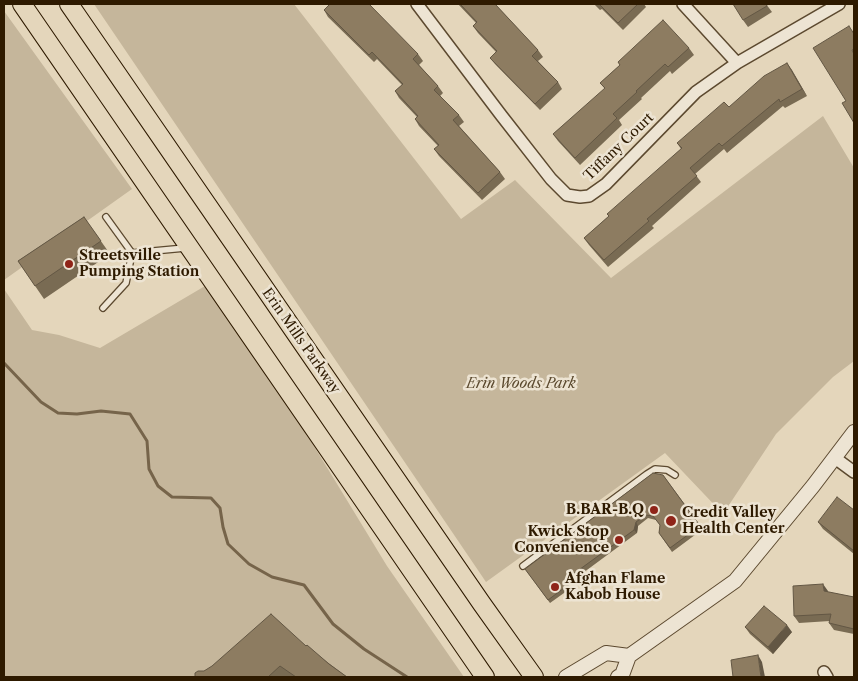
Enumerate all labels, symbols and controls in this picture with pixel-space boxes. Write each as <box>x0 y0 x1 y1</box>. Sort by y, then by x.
street label: Tiffany Court <box>581 110 657 184</box>
place label: Streetsville Pumping Station <box>79 248 199 280</box>
marker: Streetsville Pumping Station <box>63 258 75 270</box>
street label: Erin Mills Parkway <box>258 285 344 397</box>
park label: Erin Woods Park <box>466 376 576 392</box>
place label: B.BAR-B.Q <box>566 502 644 518</box>
marker: B.BAR-B.Q <box>648 504 660 516</box>
place label: Credit Valley Health Center <box>682 505 785 538</box>
marker: Credit Valley Health Center <box>664 514 678 528</box>
place label: Kwick Stop Convenience <box>514 524 609 556</box>
marker: Kwick Stop Convenience <box>613 534 625 546</box>
place label: Afghan Flame Kabob House <box>565 571 665 604</box>
marker: Afghan Flame Kabob House <box>549 581 561 593</box>

